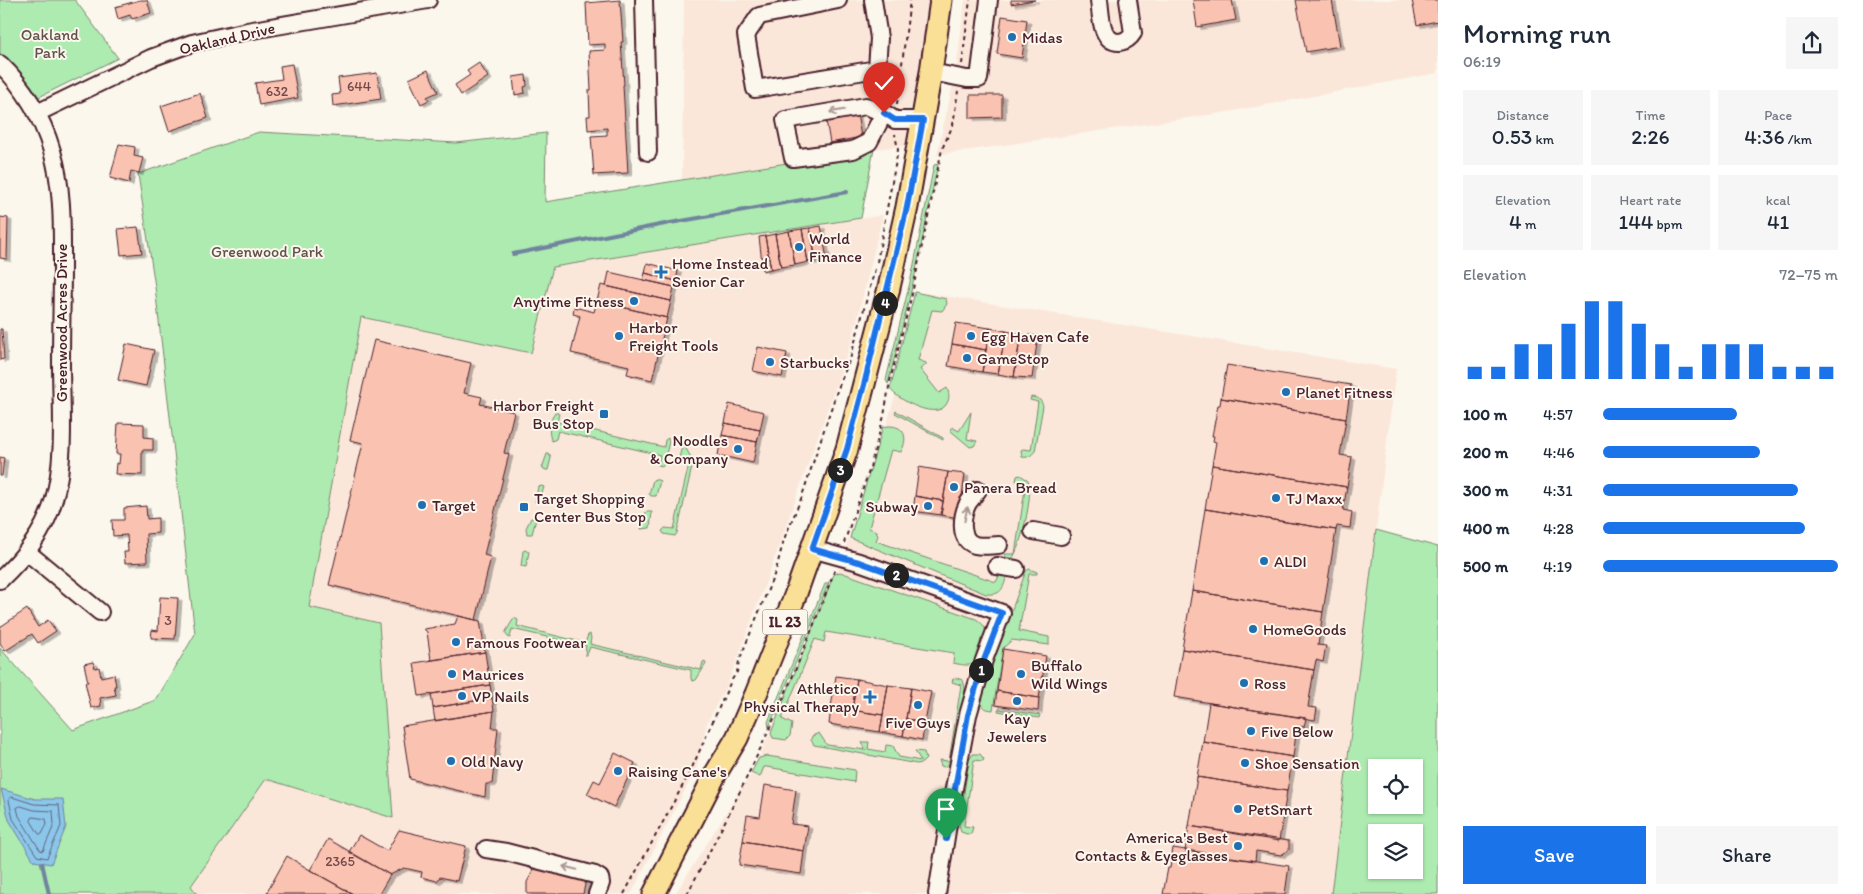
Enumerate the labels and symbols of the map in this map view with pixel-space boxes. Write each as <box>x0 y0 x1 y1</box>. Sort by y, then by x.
street label: Oakland Drive <box>177 18 277 59</box>
park label: Oakland Park <box>21 25 79 62</box>
place label: Midas <box>1022 28 1063 47</box>
marker: Midas <box>1006 31 1018 43</box>
pin <box>863 62 905 113</box>
house number: 644 <box>347 78 372 95</box>
house number: 632 <box>266 83 289 100</box>
one-way arrow <box>829 107 845 117</box>
place label: World Finance <box>809 229 862 266</box>
marker: World Finance <box>793 241 805 253</box>
park label: Greenwood Park <box>211 242 324 261</box>
street label: Greenwood Acres Drive <box>52 244 71 402</box>
place label: Home Instead Senior Car <box>672 254 769 291</box>
marker: Home Instead Senior Car <box>654 265 668 279</box>
pin: 4 <box>872 290 898 316</box>
place label: Anytime Fitness <box>513 292 624 311</box>
marker: Anytime Fitness <box>628 295 640 307</box>
place label: Harbor Freight Tools <box>629 318 718 355</box>
place label: Egg Haven Cafe <box>981 327 1089 346</box>
marker: Harbor Freight Tools <box>613 330 625 342</box>
marker: Egg Haven Cafe <box>965 330 977 342</box>
place label: GameStop <box>977 349 1049 368</box>
marker: GameStop <box>961 352 973 364</box>
place label: Starbucks <box>780 353 849 372</box>
marker: Starbucks <box>764 356 776 368</box>
place label: Planet Fitness <box>1296 383 1393 402</box>
marker: Planet Fitness <box>1280 386 1292 398</box>
place label: Harbor Freight Bus Stop <box>493 396 594 433</box>
marker: Harbor Freight Bus Stop <box>598 408 610 420</box>
place label: Noodles & Company <box>650 431 728 468</box>
marker: Noodles & Company <box>732 443 744 455</box>
pin: 3 <box>828 458 852 482</box>
place label: Panera Bread <box>964 478 1057 497</box>
marker: Panera Bread <box>948 481 960 493</box>
place label: Target Shopping Center Bus Stop <box>534 489 646 526</box>
place label: TJ Maxx <box>1286 489 1343 508</box>
marker: TJ Maxx <box>1270 492 1282 504</box>
place label: Target <box>432 496 476 515</box>
place label: Subway <box>866 497 918 516</box>
marker: Target <box>416 499 428 511</box>
marker: Subway <box>922 500 934 512</box>
marker: Target Shopping Center Bus Stop <box>518 501 530 513</box>
one-way arrow <box>961 506 971 522</box>
place label: ALDI <box>1274 552 1307 571</box>
marker: ALDI <box>1258 555 1270 567</box>
pin: 2 <box>884 562 908 588</box>
road number: IL 23 <box>762 610 808 634</box>
house number: 3 <box>164 612 172 629</box>
place label: HomeGoods <box>1263 620 1346 639</box>
marker: HomeGoods <box>1247 623 1259 635</box>
place label: Famous Footwear <box>466 633 586 652</box>
marker: Famous Footwear <box>450 636 462 648</box>
place label: Buffalo Wild Wings <box>1031 656 1108 693</box>
pin: 1 <box>968 658 994 682</box>
place label: Maurices <box>462 665 524 684</box>
marker: Maurices <box>446 668 458 680</box>
marker: Buffalo Wild Wings <box>1015 668 1027 680</box>
place label: Ross <box>1254 674 1286 693</box>
marker: Ross <box>1238 677 1250 689</box>
place label: Athletico Physical Therapy <box>744 679 859 716</box>
place label: VP Nails <box>472 687 529 706</box>
marker: VP Nails <box>456 690 468 702</box>
marker: Athletico Physical Therapy <box>863 690 877 704</box>
marker: Kay Jewelers <box>1011 695 1023 707</box>
marker: Five Guys <box>912 699 924 711</box>
place label: Kay Jewelers <box>987 709 1047 746</box>
place label: Five Guys <box>885 713 951 732</box>
place label: Five Below <box>1261 722 1333 741</box>
marker: Five Below <box>1245 725 1257 737</box>
place label: Old Navy <box>461 752 524 771</box>
place label: Shoe Sensation <box>1255 754 1360 773</box>
marker: Old Navy <box>445 755 457 767</box>
marker: Shoe Sensation <box>1239 757 1251 769</box>
place label: Raising Cane's <box>628 762 727 781</box>
marker: Raising Cane's <box>612 765 624 777</box>
pin <box>925 788 967 839</box>
place label: PetSmart <box>1248 800 1312 819</box>
marker: PetSmart <box>1232 803 1244 815</box>
place label: America's Best Contacts & Eyeglasses <box>1075 828 1228 865</box>
marker: America's Best Contacts & Eyeglasses <box>1232 840 1244 852</box>
house number: 2365 <box>325 853 355 870</box>
one-way arrow <box>562 863 578 872</box>

